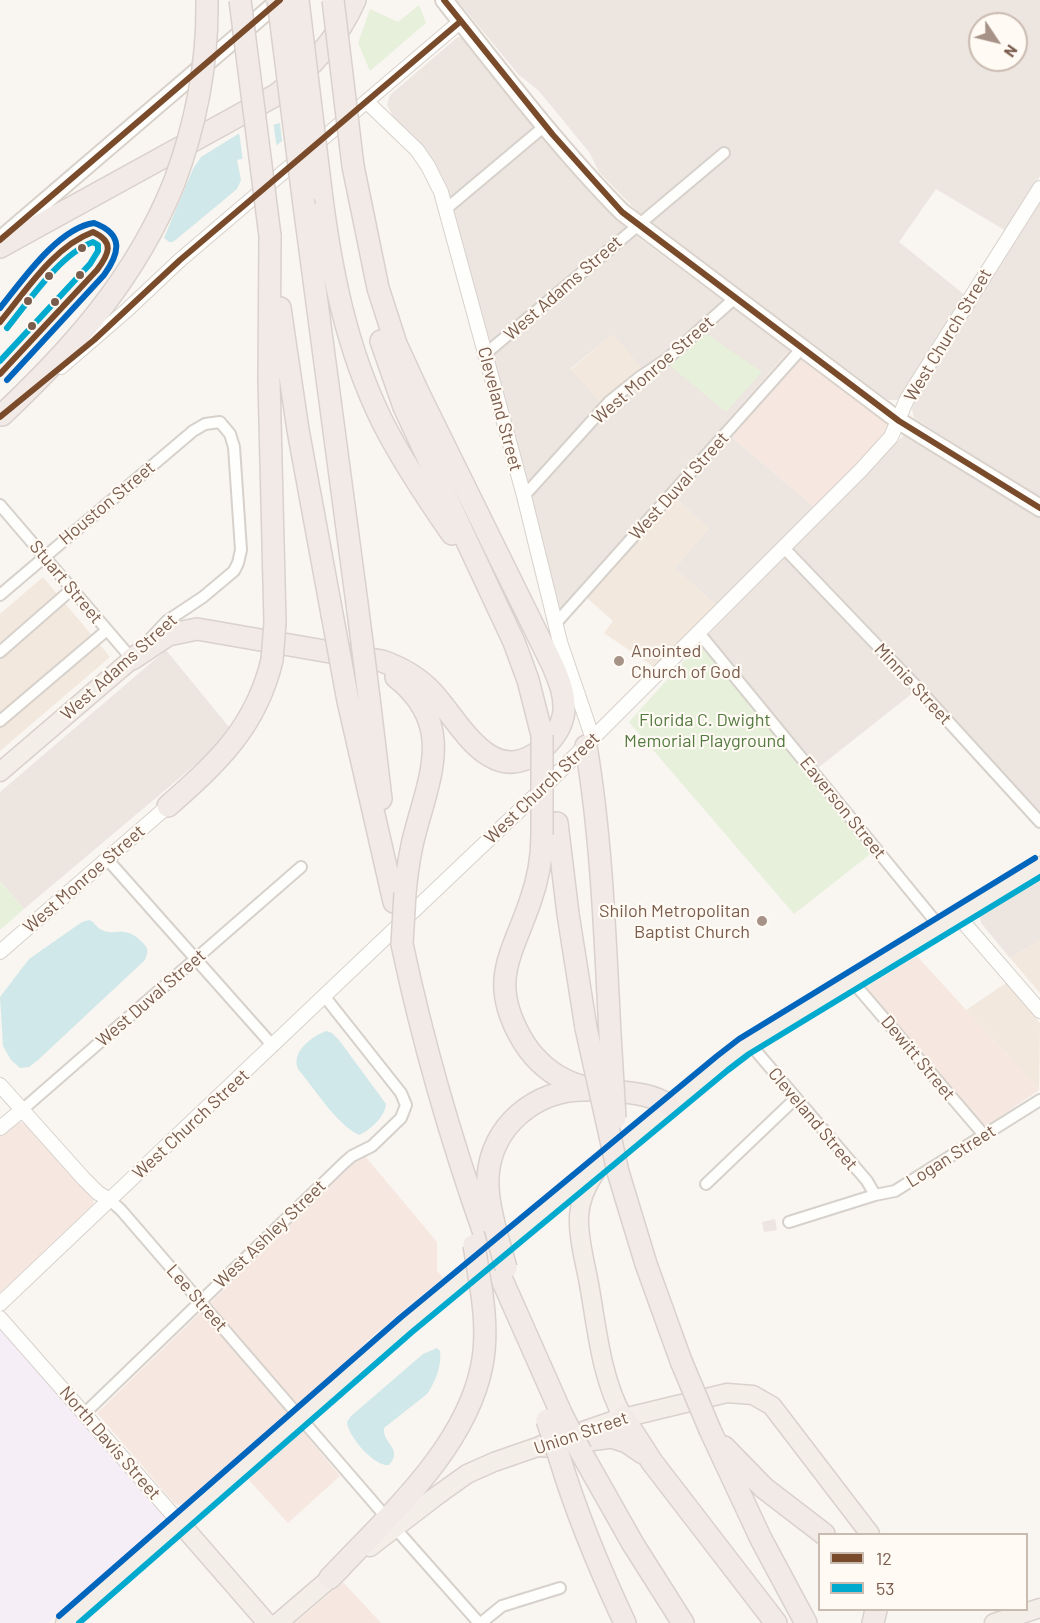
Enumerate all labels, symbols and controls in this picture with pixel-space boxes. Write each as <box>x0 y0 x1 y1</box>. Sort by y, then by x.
north arrow <box>968 12 1028 72</box>
text: N <box>1001 42 1022 61</box>
street label: West Adams Street <box>500 231 626 345</box>
unlabelled marker <box>76 242 88 254</box>
street label: West Church Street <box>900 264 996 406</box>
unlabelled marker <box>74 269 86 281</box>
unlabelled marker <box>43 270 55 282</box>
unlabelled marker <box>22 295 34 307</box>
unlabelled marker <box>49 296 61 308</box>
street label: West Monroe Street <box>588 311 718 429</box>
unlabelled marker <box>26 320 38 332</box>
street label: Cleveland Street <box>473 345 527 473</box>
street label: West Duval Street <box>625 427 733 545</box>
street label: Houston Street <box>55 457 159 549</box>
street label: Stuart Street <box>25 536 107 628</box>
street label: West Adams Street <box>56 609 182 725</box>
street label: Minnie Street <box>870 639 956 729</box>
place label: Anointed Church of God <box>631 640 741 682</box>
marker: Anointed Church of God <box>612 654 626 668</box>
park label: Florida C. Dwight Memorial Playground <box>624 709 786 752</box>
street label: West Church Street <box>480 728 604 848</box>
street label: Eaverson Street <box>795 753 891 863</box>
street label: West Monroe Street <box>19 820 149 938</box>
place label: Shiloh Metropolitan Baptist Church <box>599 900 750 942</box>
marker: Shiloh Metropolitan Baptist Church <box>755 914 769 928</box>
street label: West Duval Street <box>92 945 210 1051</box>
street label: Dewitt Street <box>876 1011 960 1105</box>
street label: Cleveland Street <box>764 1063 862 1175</box>
street label: West Church Street <box>128 1064 254 1184</box>
street label: Logan Street <box>902 1120 1000 1192</box>
street label: West Ashley Street <box>210 1175 330 1293</box>
street label: Lee Street <box>162 1260 232 1336</box>
street label: North Davis Street <box>55 1382 165 1504</box>
street label: Union Street <box>531 1407 631 1459</box>
legend <box>818 1533 1028 1611</box>
text: 12 <box>876 1547 892 1569</box>
text: 53 <box>876 1577 895 1599</box>

